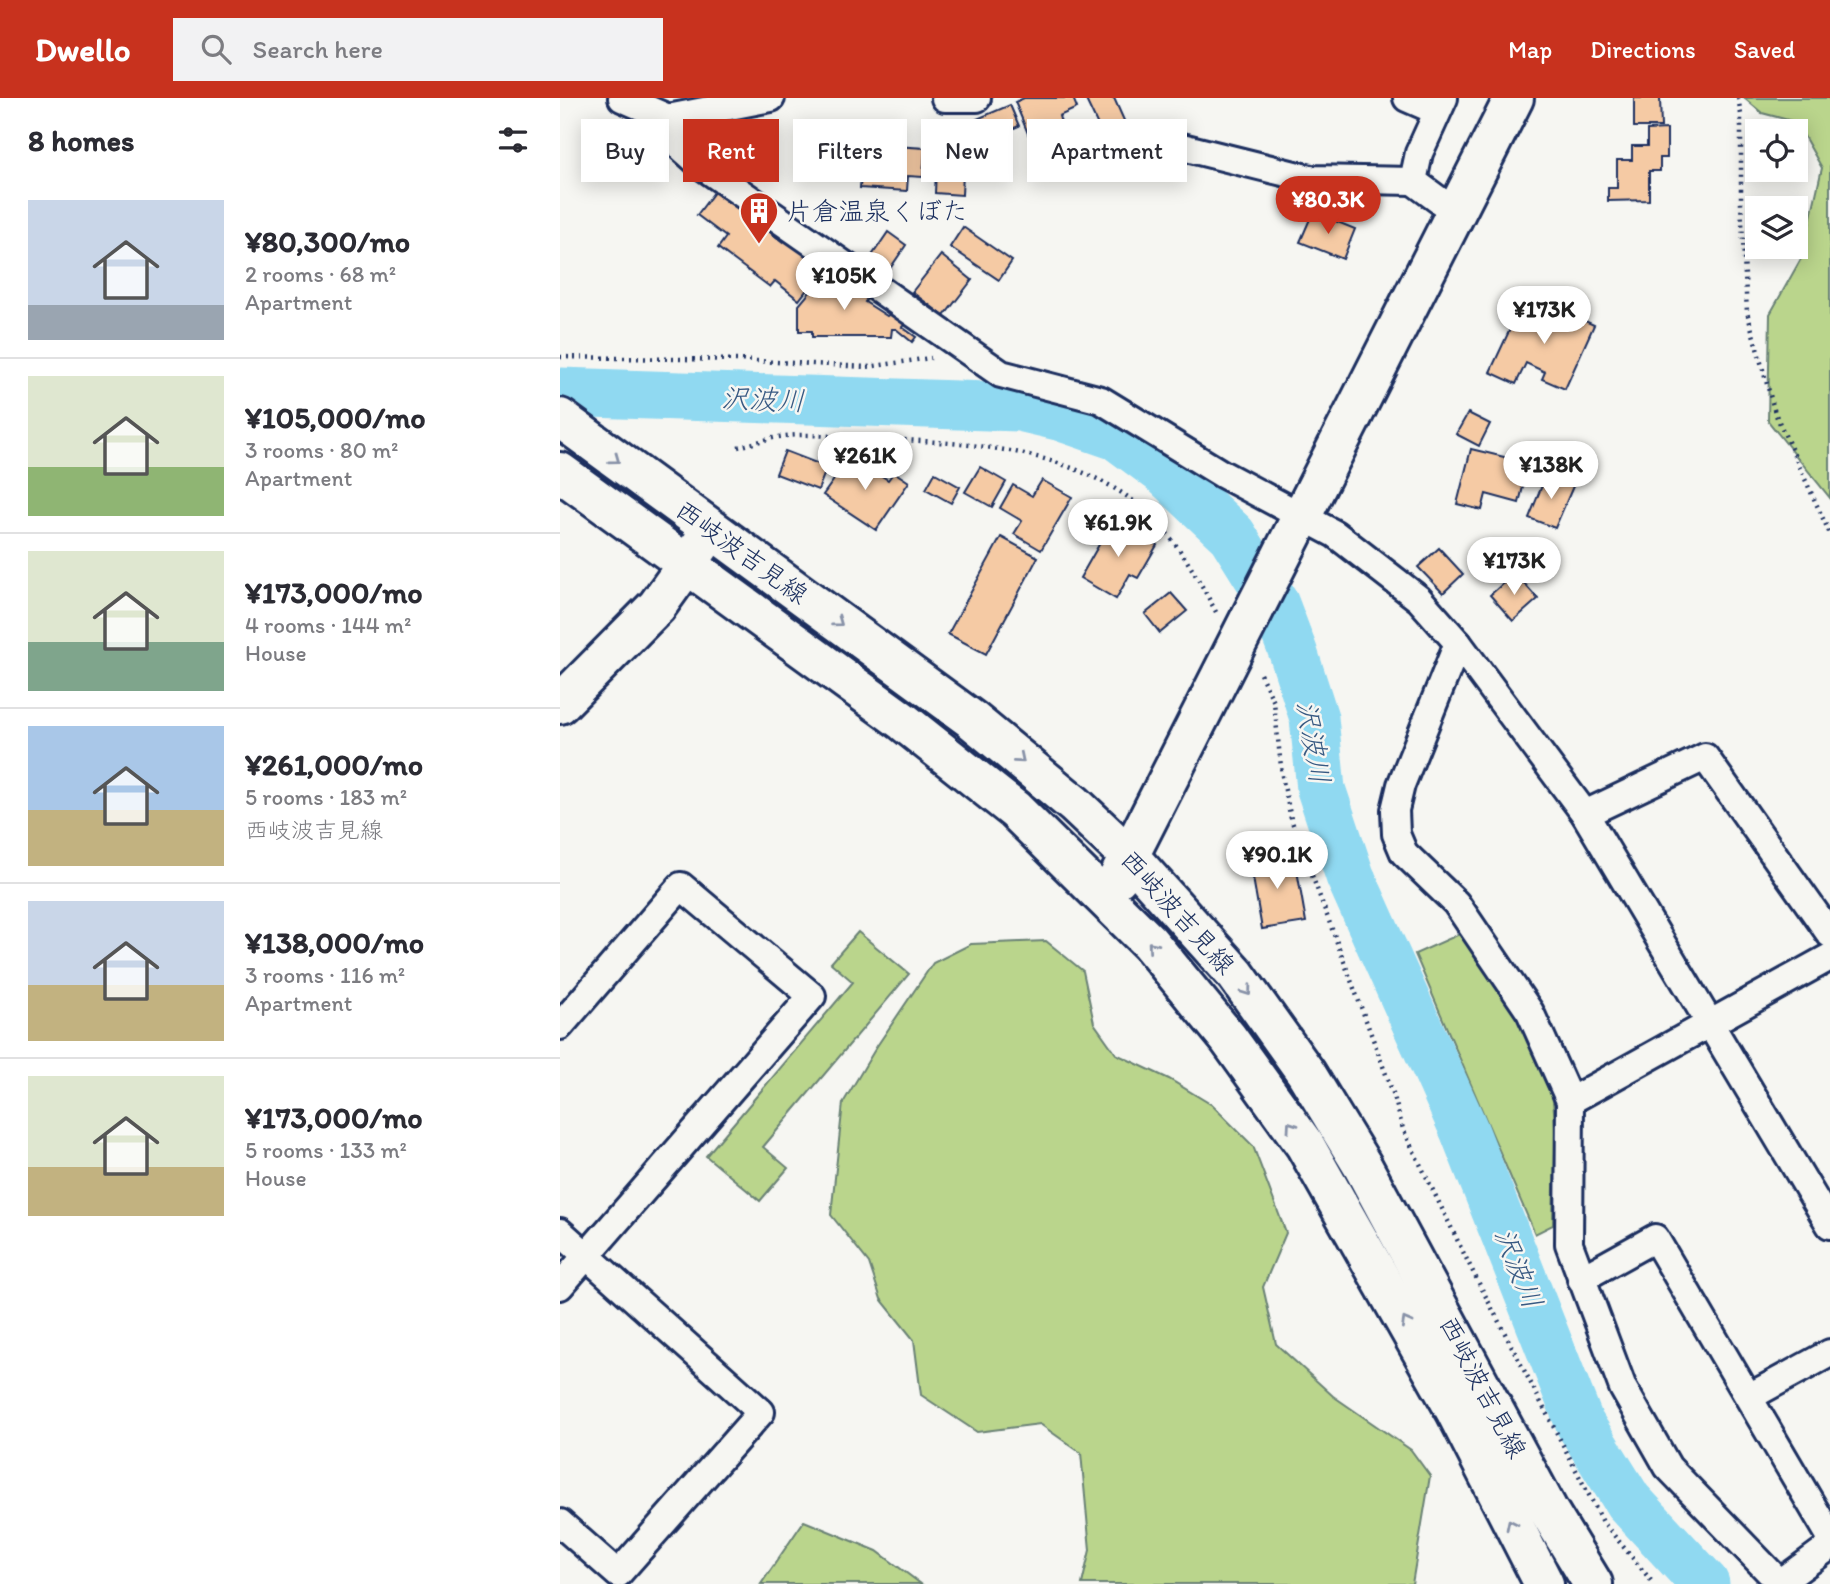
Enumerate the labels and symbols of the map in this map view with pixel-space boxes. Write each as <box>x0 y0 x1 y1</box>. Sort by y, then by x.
pin: ¥80.3K <box>1271 176 1385 236</box>
building icon: 片倉温泉くぼた <box>738 190 780 245</box>
place label: 片倉温泉くぼた <box>786 195 968 227</box>
pin: ¥105K <box>795 252 893 312</box>
pin: ¥173K <box>1495 286 1593 346</box>
water label: 沢波川 <box>720 381 806 417</box>
pin: ¥261K <box>816 432 914 492</box>
pin: ¥138K <box>1502 442 1600 501</box>
one-way arrow <box>607 451 620 463</box>
street label: 西岐波吉見線 <box>669 493 815 611</box>
pin: ¥61.9K <box>1061 500 1175 559</box>
pin: ¥173K <box>1465 538 1563 597</box>
one-way arrow <box>830 614 843 626</box>
water label: 沢波川 <box>1290 698 1338 786</box>
one-way arrow <box>1011 751 1024 763</box>
pin: ¥90.1K <box>1220 832 1334 891</box>
street label: 西岐波吉見線 <box>1114 843 1242 981</box>
one-way arrow <box>1148 942 1160 955</box>
one-way arrow <box>1239 983 1251 996</box>
one-way arrow <box>1287 1121 1299 1134</box>
water label: 沢波川 <box>1488 1223 1550 1313</box>
street label: 西岐波吉見線 <box>1432 1311 1534 1463</box>
one-way arrow <box>1401 1317 1414 1330</box>
one-way arrow <box>1505 1519 1519 1531</box>

